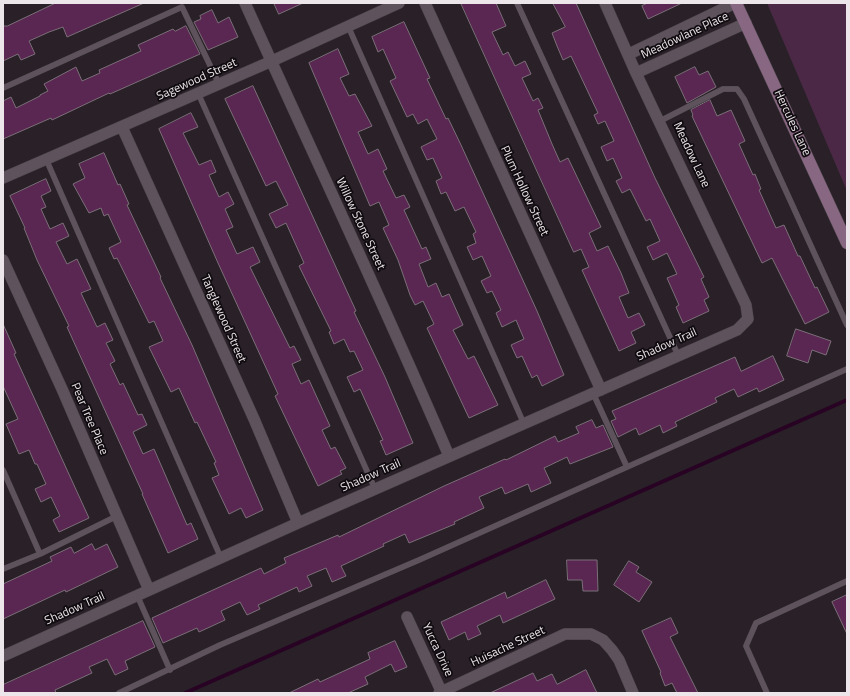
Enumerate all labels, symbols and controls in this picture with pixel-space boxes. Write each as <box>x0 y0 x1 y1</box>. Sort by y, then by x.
street label: Meadowlane Place <box>639 9 731 63</box>
street label: Sagewood Street <box>155 56 239 104</box>
street label: Hercules Lane <box>770 88 814 158</box>
street label: Meadow Lane <box>670 120 712 190</box>
street label: Plum Hollow Street <box>497 144 551 238</box>
street label: Willow Stone Street <box>332 176 388 272</box>
street label: Tanglewood Street <box>197 273 249 365</box>
street label: Shadow Trail <box>635 325 699 365</box>
street label: Pear Tree Place <box>67 381 111 457</box>
street label: Shadow Trail <box>339 456 403 496</box>
street label: Shadow Trail <box>43 589 107 629</box>
street label: Yucca Drive <box>418 621 456 679</box>
street label: Huisache Street <box>469 624 547 670</box>

